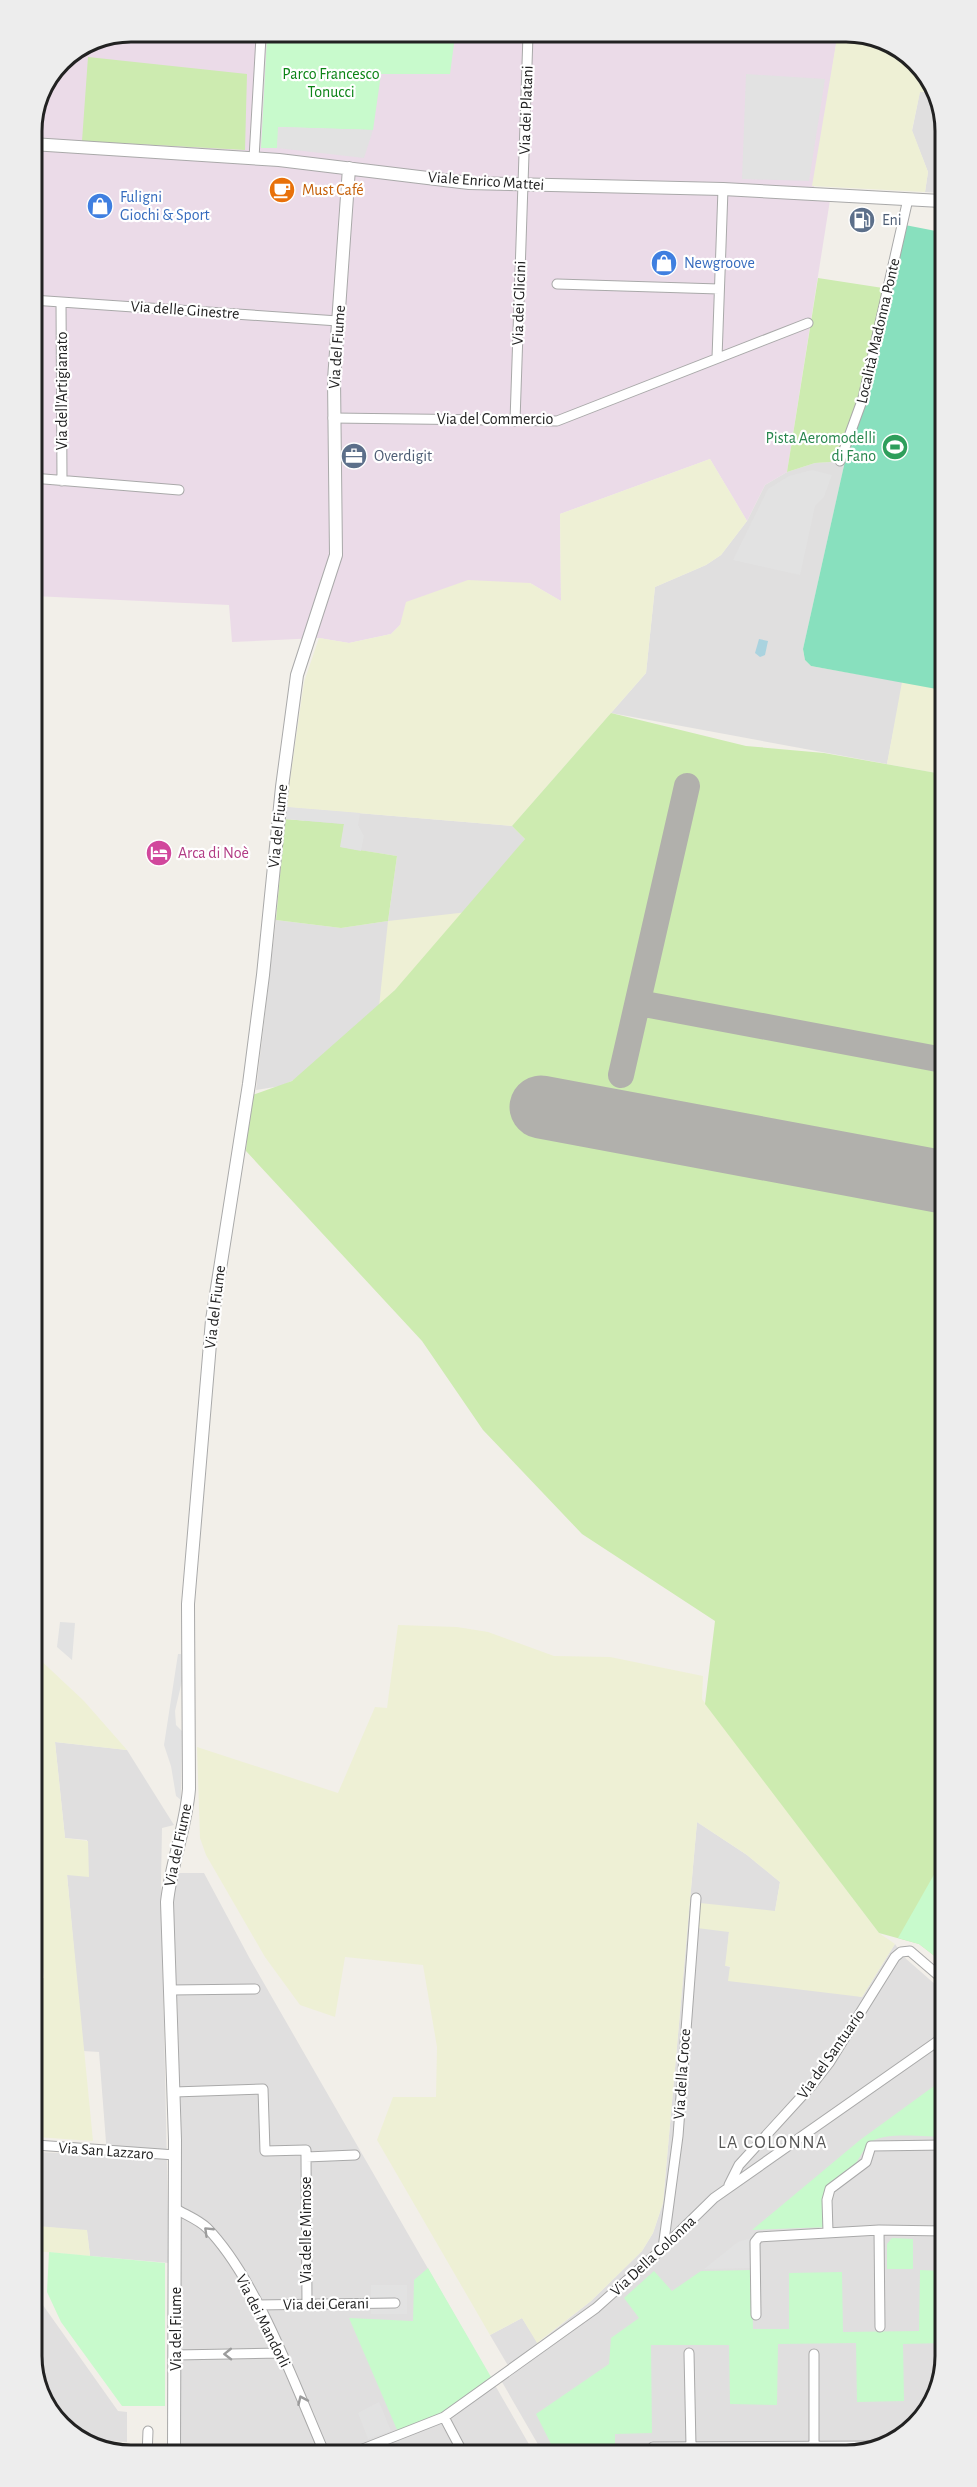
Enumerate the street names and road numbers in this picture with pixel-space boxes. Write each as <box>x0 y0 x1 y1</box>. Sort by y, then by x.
street label: Via dei Platani <box>516 65 536 155</box>
street label: Viale Enrico Mattei <box>427 169 545 193</box>
street label: Località Madonna Ponte <box>853 257 903 405</box>
street label: Via dei Glicini <box>510 260 528 346</box>
street label: Via delle Ginestre <box>130 298 240 322</box>
street label: Via del Fiume <box>326 304 348 390</box>
street label: Via dell'Artigianato <box>54 332 70 450</box>
street label: Via del Commercio <box>437 411 554 427</box>
street label: Via del Fiume <box>266 783 290 869</box>
street label: Via del Fiume <box>202 1264 228 1350</box>
street label: Via del Fiume <box>161 1802 195 1888</box>
street label: Via del Santuario <box>794 2006 868 2102</box>
street label: Via della Croce <box>671 2028 693 2120</box>
street label: Via San Lazzaro <box>58 2140 154 2162</box>
street label: Via delle Mimose <box>298 2177 314 2283</box>
street label: Via Della Colonna <box>607 2213 699 2299</box>
street label: Via dei Mandorli <box>233 2272 293 2370</box>
street label: Via del Fiume <box>168 2287 184 2371</box>
street label: Via dei Gerani <box>283 2295 369 2313</box>

